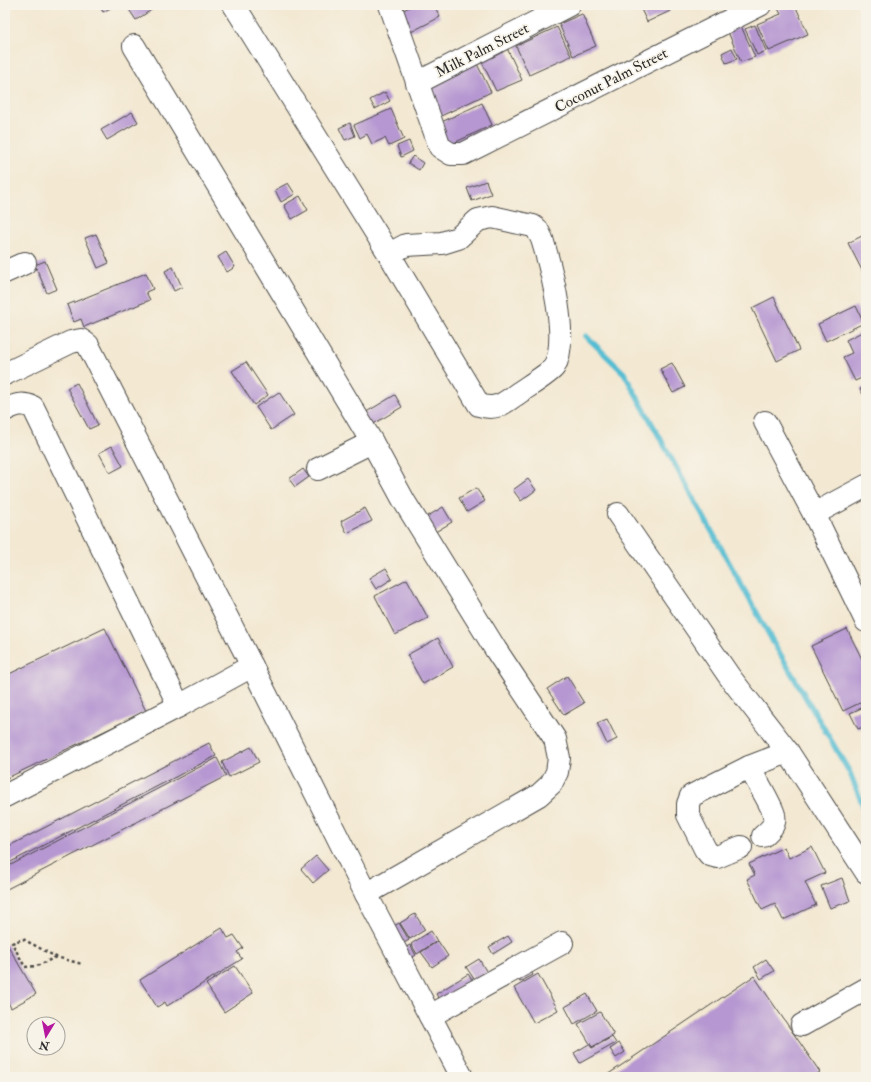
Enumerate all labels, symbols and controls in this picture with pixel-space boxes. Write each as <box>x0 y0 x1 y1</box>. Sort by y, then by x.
street label: Milk Palm Street <box>432 19 532 82</box>
street label: Coconut Palm Street <box>552 44 671 117</box>
north arrow <box>26 1016 66 1056</box>
text: N <box>37 1038 51 1053</box>

